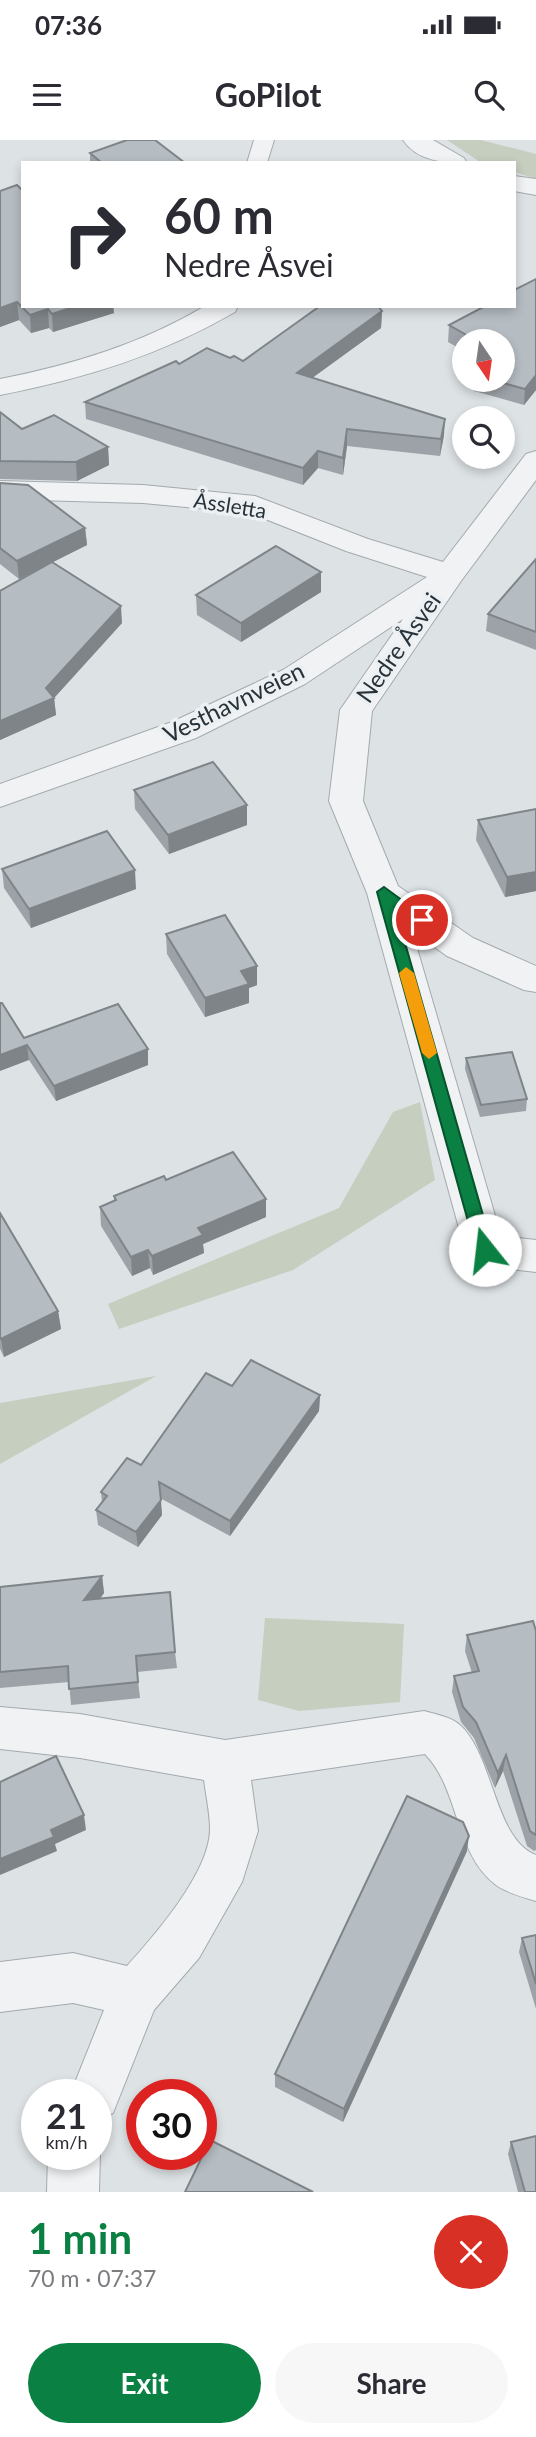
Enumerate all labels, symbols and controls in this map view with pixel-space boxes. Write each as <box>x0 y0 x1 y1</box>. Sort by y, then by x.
text: 07:36 <box>35 9 102 41</box>
text: GoPilot <box>215 75 321 114</box>
icon: menu <box>28 76 66 114</box>
icon: search <box>470 76 508 114</box>
text: 60 m <box>164 186 274 244</box>
icon: right <box>49 189 140 280</box>
text: Nedre Åsvei <box>164 245 334 284</box>
north arrow <box>452 329 514 392</box>
map controls <box>452 329 515 469</box>
button: search <box>452 406 515 469</box>
street label: Åssletta <box>192 486 268 523</box>
street label: Nedre Åsvei <box>349 587 446 708</box>
street label: Vesthavnveien <box>158 655 309 748</box>
pin <box>392 890 452 950</box>
icon: arrive <box>403 901 441 939</box>
position arrow <box>448 1213 522 1287</box>
speed limit sign: 30 <box>126 2079 217 2170</box>
text: 21 <box>46 2094 87 2136</box>
text: km/h <box>45 2131 88 2153</box>
text: 1 min <box>28 2213 132 2263</box>
button: close <box>434 2215 508 2289</box>
text: 70 m · 07:37 <box>28 2264 156 2292</box>
button: Exit <box>28 2343 261 2423</box>
button: Share <box>275 2343 508 2423</box>

